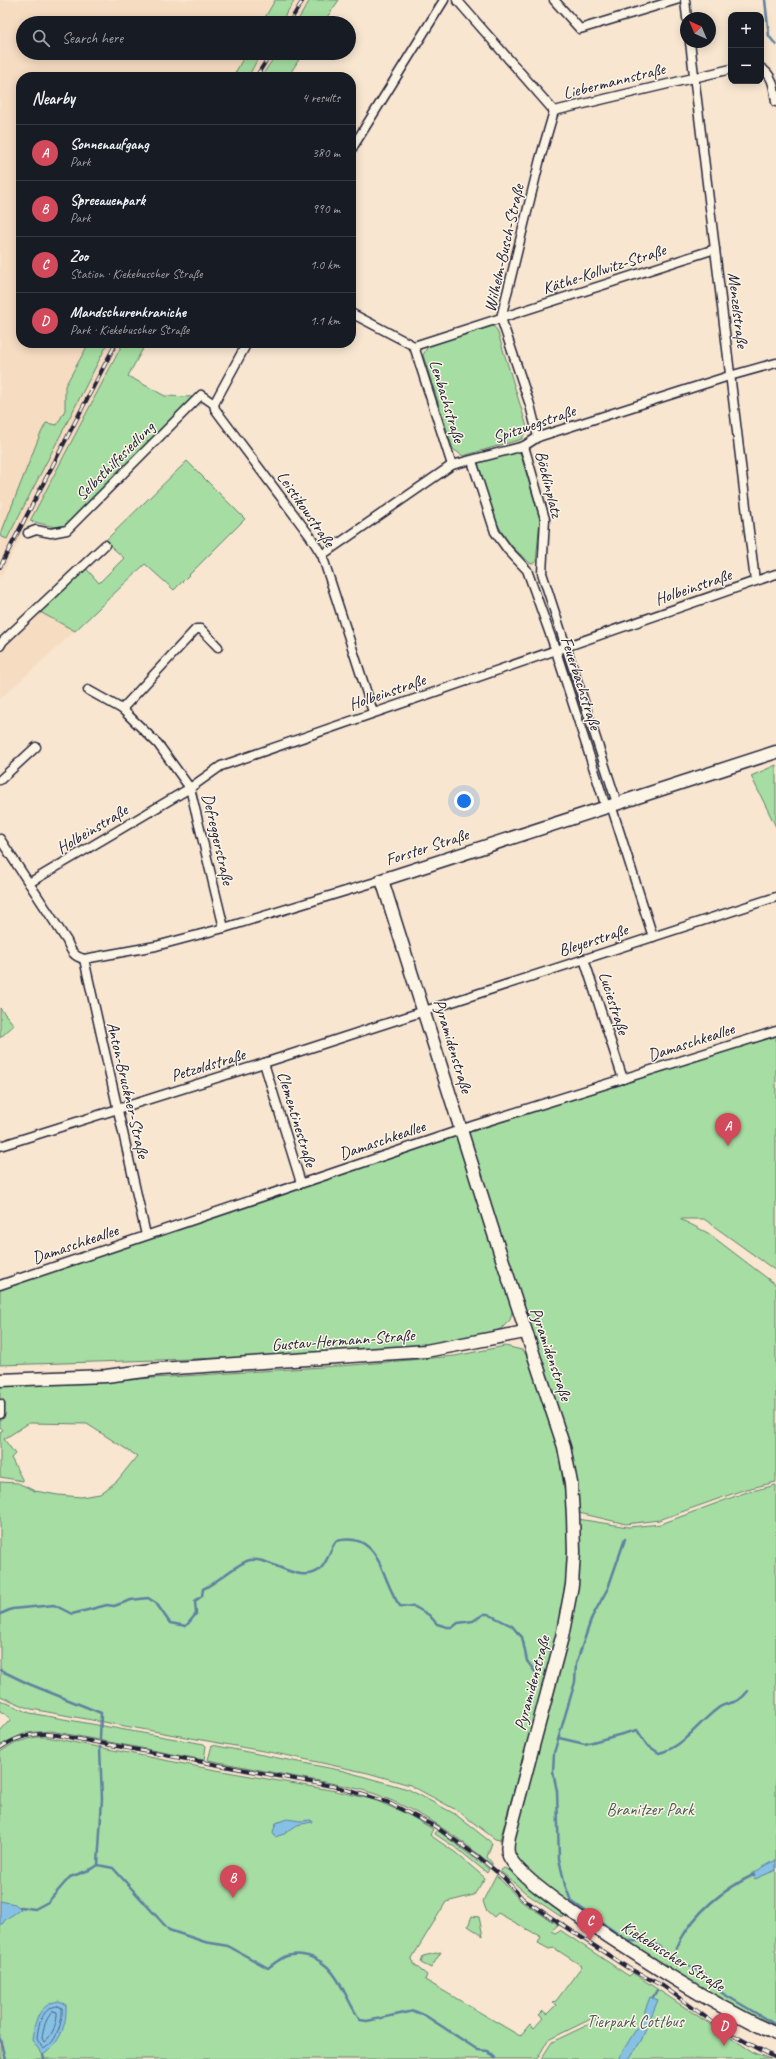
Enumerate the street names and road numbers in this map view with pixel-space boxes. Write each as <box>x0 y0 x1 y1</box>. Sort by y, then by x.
street label: Liebermannstraße <box>561 58 668 104</box>
street label: Wilhelm-Busch-Straße <box>479 181 529 314</box>
street label: Käthe-Kollwitz-Straße <box>540 239 670 299</box>
street label: Menzelstraße <box>723 271 753 350</box>
street label: Lenbachstraße <box>424 357 470 446</box>
street label: Spitzwegstraße <box>490 400 579 448</box>
street label: Selbsthilfesiedlung <box>71 416 160 505</box>
street label: Böcklinplatz <box>531 449 568 521</box>
street label: Leistikowstraße <box>272 467 341 552</box>
street label: Holbeinstraße <box>652 564 735 610</box>
street label: Feuerbachstraße <box>556 634 606 734</box>
street label: Holbeinstraße <box>346 669 429 715</box>
street label: Defreggerstraße <box>197 791 239 888</box>
street label: Holbeinstraße <box>53 799 133 858</box>
street label: Forster Straße <box>383 823 473 870</box>
street label: Bleyerstraße <box>556 918 632 961</box>
street label: Luciestraße <box>594 969 634 1038</box>
street label: Pyramidenstraße <box>429 997 478 1097</box>
street label: Damaschkeallee <box>645 1018 738 1066</box>
street label: Anton-Bruckner-Straße <box>102 1020 154 1162</box>
street label: Petzoldstraße <box>168 1043 249 1086</box>
street label: Clementinestraße <box>273 1069 322 1171</box>
street label: Damaschkeallee <box>336 1115 429 1165</box>
street label: Damaschkeallee <box>29 1219 122 1269</box>
street label: Pyramidenstraße <box>525 1305 577 1405</box>
street label: Gustav-Hermann-Straße <box>271 1324 417 1355</box>
street label: Pyramidenstraße <box>509 1632 555 1733</box>
street label: Kiekebuscher Straße <box>618 1916 730 1997</box>

